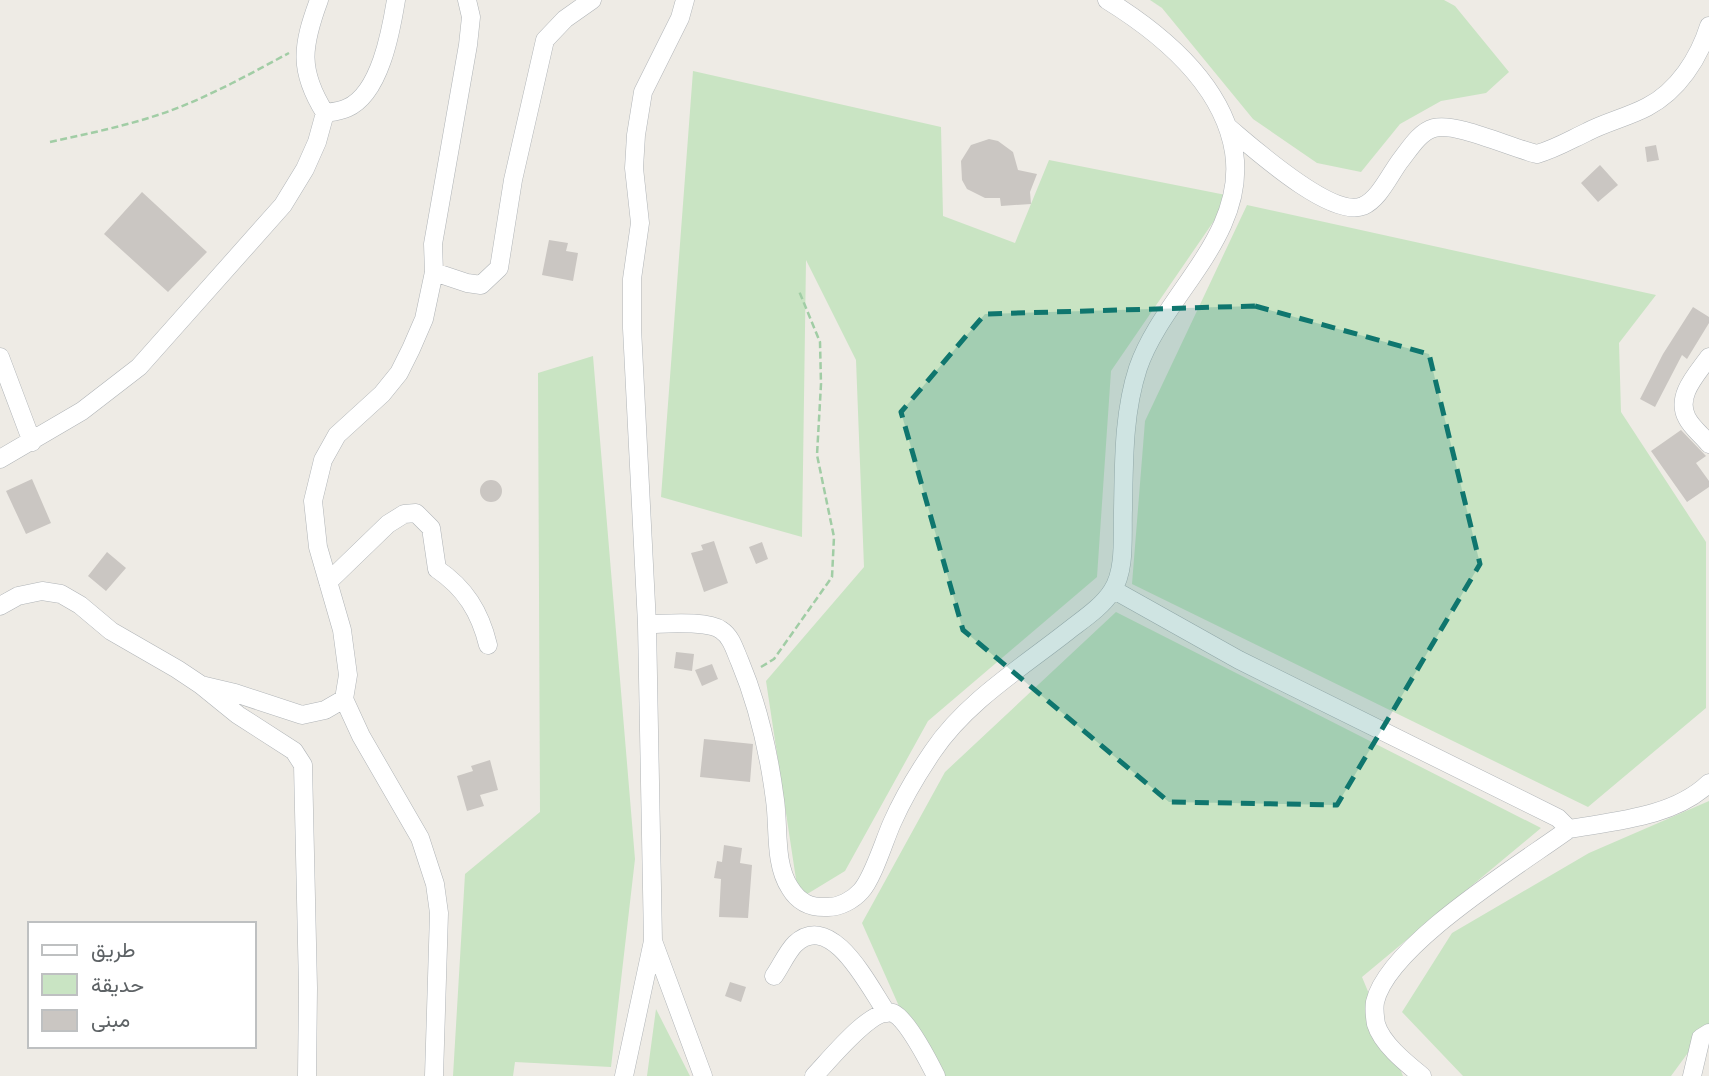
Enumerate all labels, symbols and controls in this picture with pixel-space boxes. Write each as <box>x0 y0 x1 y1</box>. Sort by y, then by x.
legend <box>28 922 256 1048</box>
text: طريق <box>91 936 136 963</box>
text: حديقة <box>91 971 144 998</box>
text: مبنى <box>91 1006 130 1033</box>

